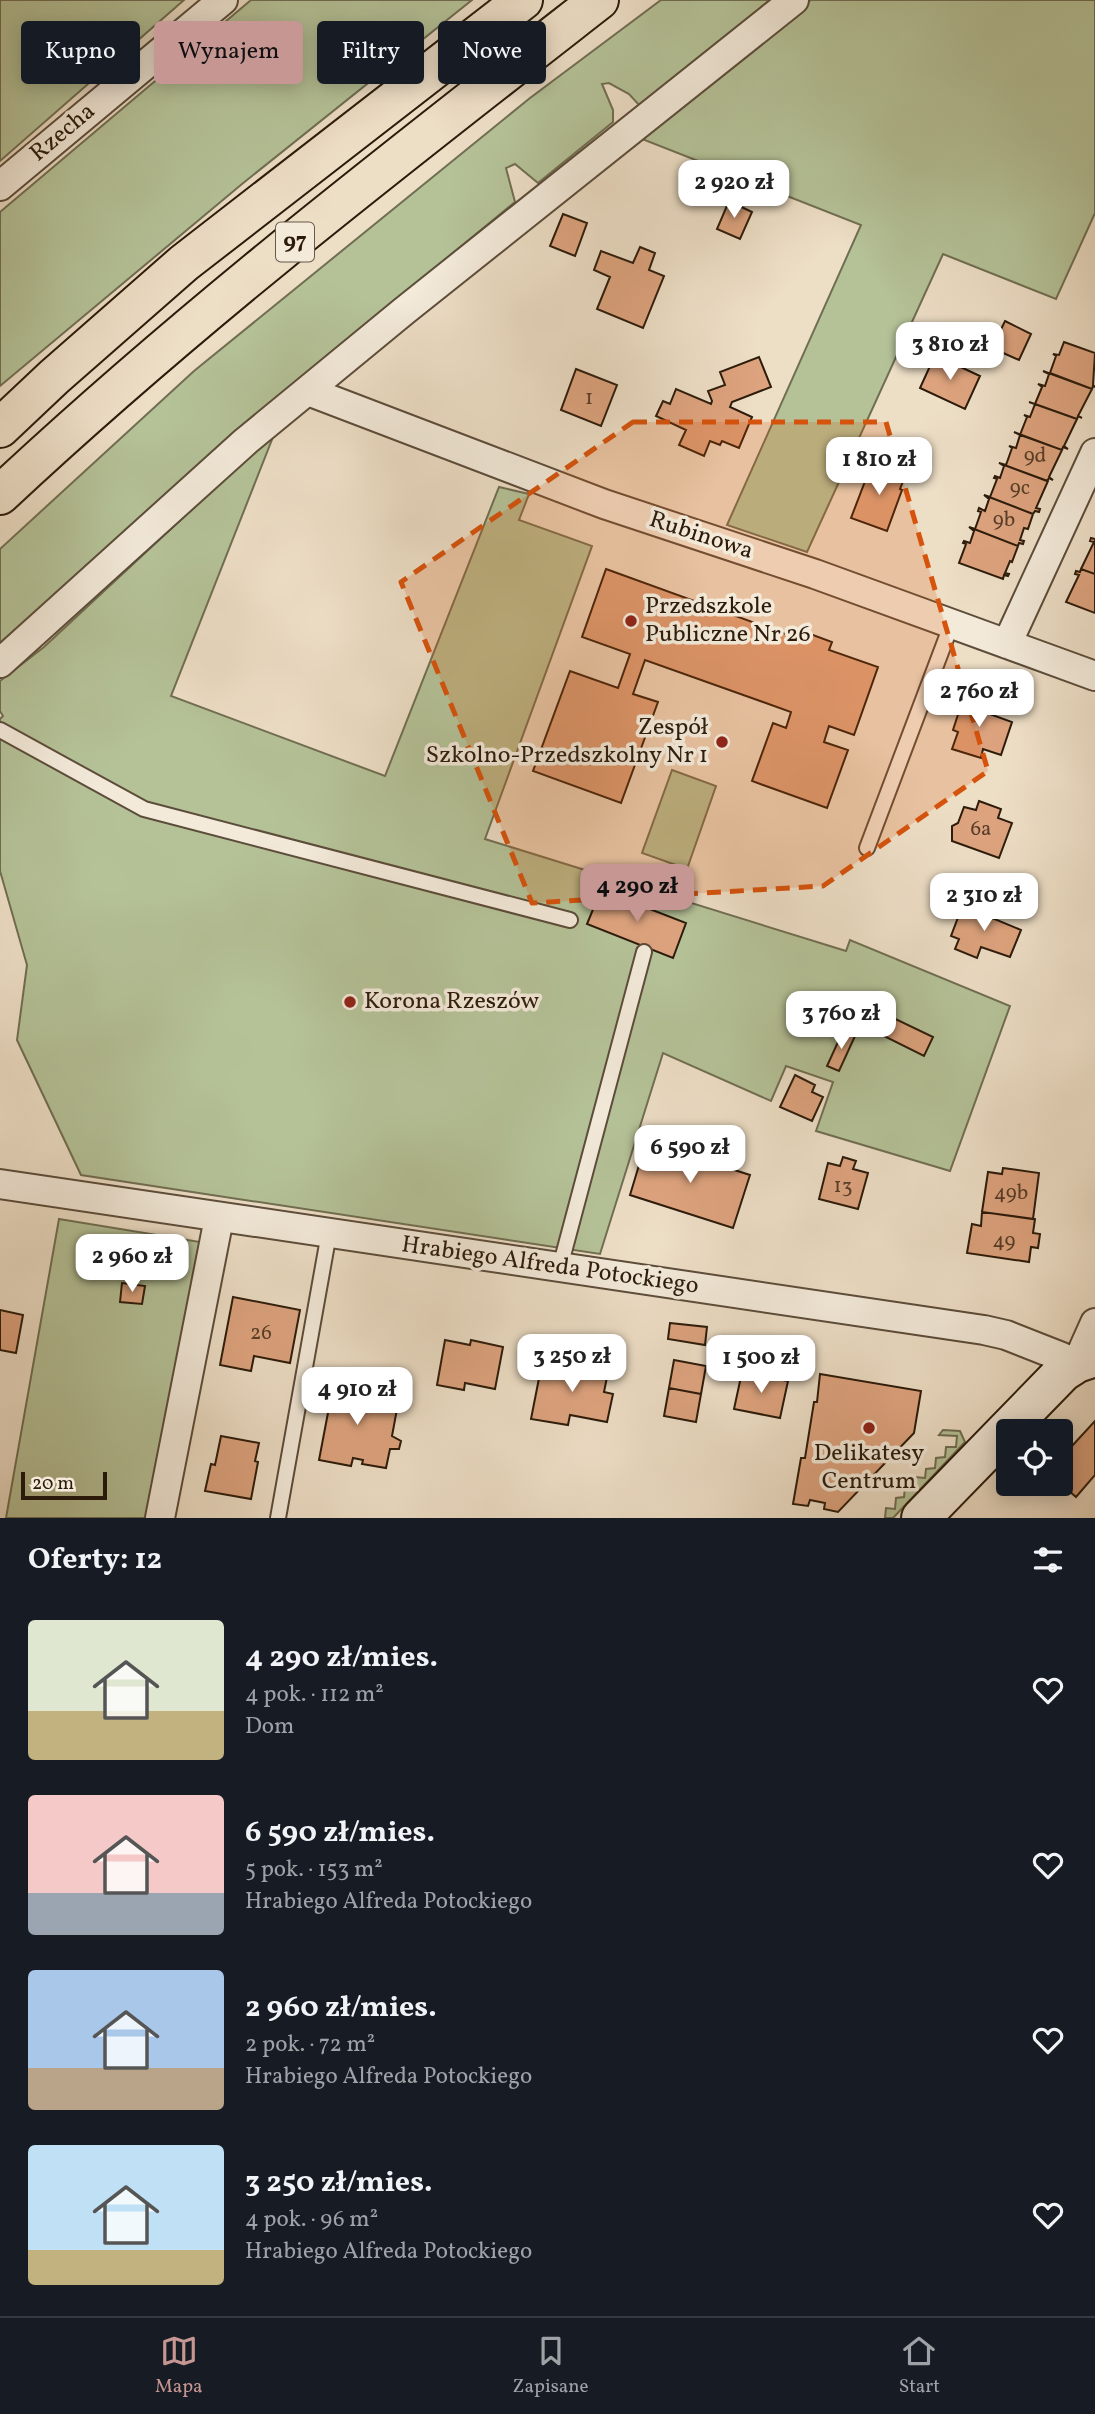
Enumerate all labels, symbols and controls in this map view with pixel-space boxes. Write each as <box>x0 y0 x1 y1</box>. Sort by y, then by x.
chip: Kupno <box>21 21 140 84</box>
chip: Wynajem <box>154 21 303 84</box>
chip: Filtry <box>317 21 424 84</box>
chip: Nowe <box>438 21 546 84</box>
street label: Rzecha <box>23 95 103 171</box>
pin: 2 920 zł <box>662 160 806 220</box>
text: 2 920 zł <box>694 167 774 199</box>
road number: 97 <box>276 222 314 262</box>
pin: 3 810 zł <box>878 322 1022 382</box>
text: 3 810 zł <box>912 329 988 361</box>
house number: 1 <box>585 384 593 413</box>
pin: 1 810 zł <box>807 438 951 497</box>
house number: 9d <box>1024 442 1046 471</box>
text: 1 810 zł <box>842 444 916 476</box>
house number: 9c <box>1010 474 1030 503</box>
street label: Rubinowa <box>645 503 757 569</box>
house number: 9b <box>993 506 1015 535</box>
place label: Przedszkole Publiczne Nr 26 <box>645 590 811 652</box>
marker: Przedszkole Publiczne Nr 26 <box>623 613 639 629</box>
pin: 2 760 zł <box>907 670 1051 729</box>
text: 2 760 zł <box>940 676 1018 708</box>
place label: Zespół Szkolno-Przedszkolny Nr 1 <box>426 711 709 773</box>
marker: Zespół Szkolno-Przedszkolny Nr 1 <box>714 734 730 750</box>
house number: 6a <box>970 815 992 844</box>
pin: 4 290 zł <box>565 864 709 924</box>
text: 4 290 zł <box>596 871 678 903</box>
pin: 2 310 zł <box>912 874 1056 933</box>
text: 2 310 zł <box>946 880 1022 912</box>
place label: Korona Rzeszów <box>364 985 540 1019</box>
pin: 3 760 zł <box>769 992 913 1051</box>
marker: Korona Rzeszów <box>342 994 358 1010</box>
text: 3 760 zł <box>802 998 880 1030</box>
pin: 6 590 zł <box>618 1126 762 1185</box>
text: 6 590 zł <box>650 1132 730 1164</box>
house number: 13 <box>834 1172 852 1201</box>
house number: 49b <box>994 1179 1028 1208</box>
house number: 49 <box>993 1227 1016 1256</box>
street label: Hrabiego Alfreda Potockiego <box>399 1228 701 1304</box>
pin: 2 960 zł <box>60 1234 204 1294</box>
text: 2 960 zł <box>92 1241 172 1273</box>
house number: 26 <box>250 1319 272 1348</box>
pin: 3 250 zł <box>500 1334 644 1394</box>
pin: 1 500 zł <box>689 1336 833 1395</box>
text: 3 250 zł <box>533 1341 611 1373</box>
text: 1 500 zł <box>722 1342 800 1374</box>
pin: 4 910 zł <box>285 1368 429 1427</box>
text: 4 910 zł <box>318 1374 396 1406</box>
map controls <box>996 1419 1073 1496</box>
button: locate <box>996 1419 1073 1496</box>
marker: Delikatesy Centrum <box>861 1420 877 1436</box>
place label: Delikatesy Centrum <box>814 1437 924 1499</box>
scale bar <box>21 1469 107 1501</box>
text: 20 m <box>32 1471 74 1497</box>
text: Oferty: 12 <box>28 1539 162 1581</box>
icon: filters <box>1029 1541 1067 1579</box>
text: 4 290 zł/mies. <box>245 1637 438 1679</box>
icon: home <box>84 1648 168 1732</box>
icon: heart <box>1029 1671 1067 1709</box>
text: 4 pok. · 112 m² <box>245 1679 384 1711</box>
text: Dom <box>245 1711 294 1743</box>
text: 6 590 zł/mies. <box>245 1812 435 1854</box>
icon: home <box>84 1823 168 1907</box>
icon: heart <box>1029 1846 1067 1884</box>
text: 5 pok. · 153 m² <box>245 1854 383 1886</box>
text: Hrabiego Alfreda Potockiego <box>245 1886 532 1918</box>
text: 2 960 zł/mies. <box>245 1987 437 2029</box>
icon: home <box>84 1998 168 2082</box>
icon: heart <box>1029 2021 1067 2059</box>
text: 2 pok. · 72 m² <box>245 2029 375 2061</box>
text: Hrabiego Alfreda Potockiego <box>245 2061 532 2093</box>
text: 3 250 zł/mies. <box>245 2162 433 2204</box>
icon: home <box>84 2173 168 2257</box>
icon: heart <box>1029 2196 1067 2234</box>
text: 4 pok. · 96 m² <box>245 2204 378 2236</box>
text: Hrabiego Alfreda Potockiego <box>245 2236 532 2268</box>
tab: Mapa <box>155 2332 203 2400</box>
tab: Zapisane <box>513 2332 589 2400</box>
tab: Start <box>899 2332 940 2400</box>

